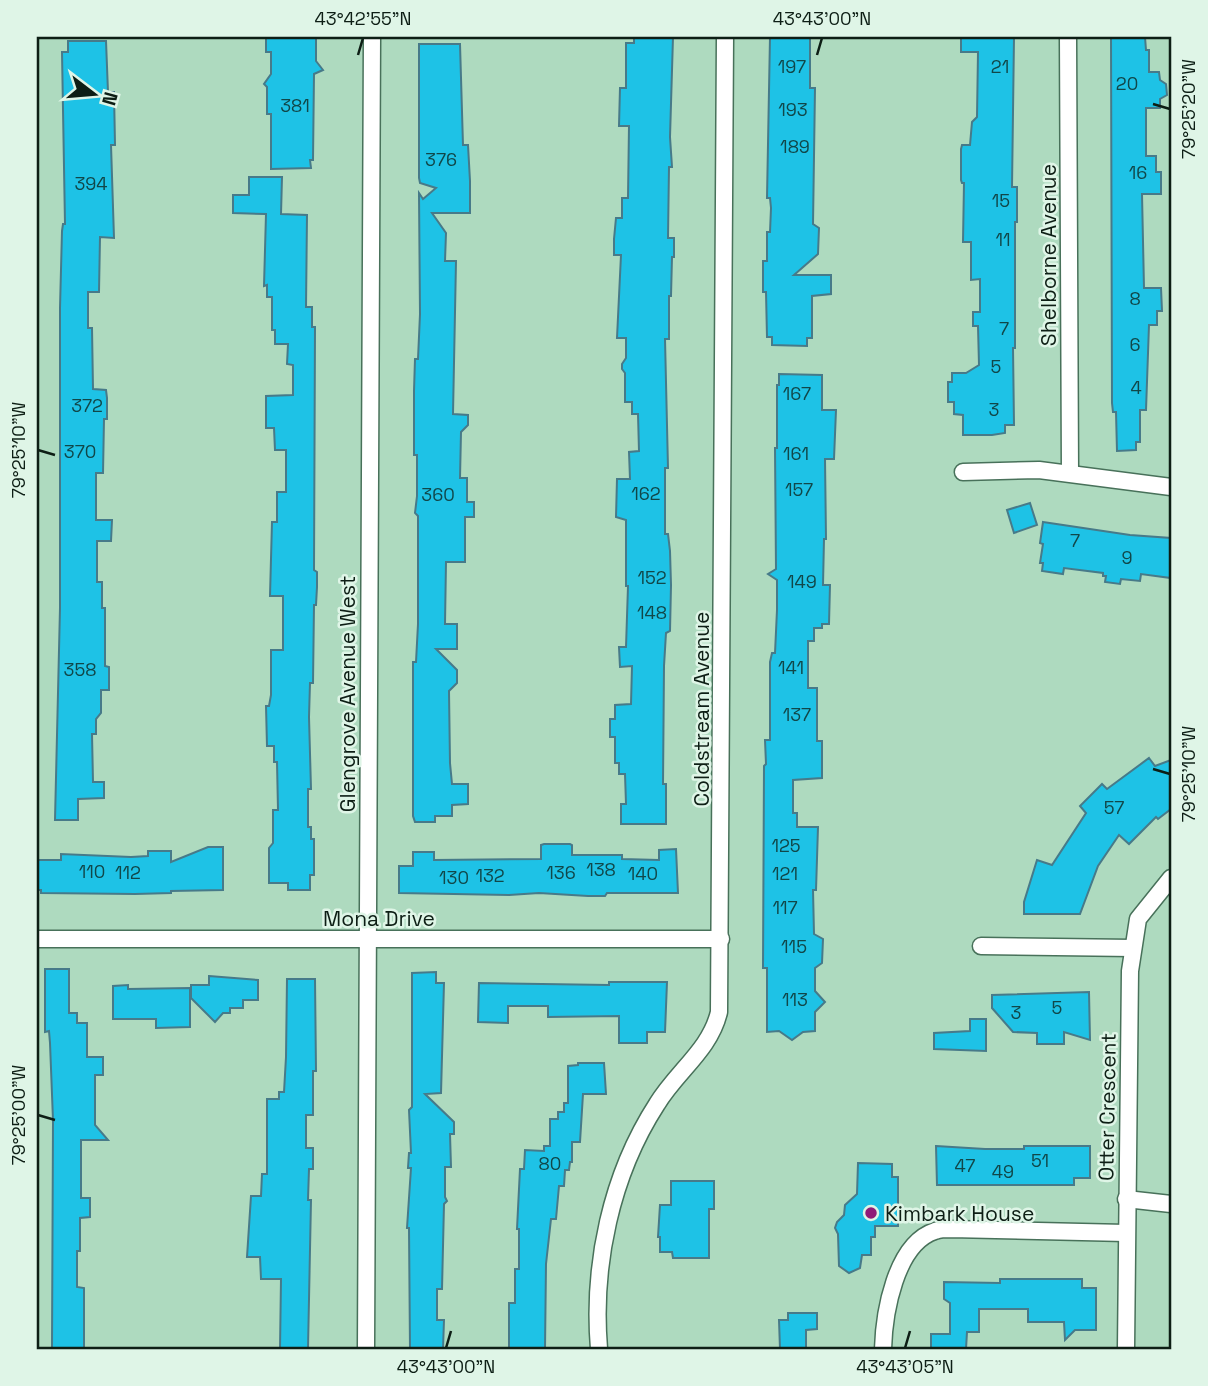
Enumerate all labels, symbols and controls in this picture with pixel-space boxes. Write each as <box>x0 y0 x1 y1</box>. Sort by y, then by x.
text: 43°42'55"N <box>315 7 411 30</box>
text: 43°43'00"N <box>773 7 871 30</box>
house number: 197 <box>778 55 806 78</box>
house number: 21 <box>991 55 1009 78</box>
text: 79°25'20"W <box>1177 59 1200 159</box>
north arrow <box>60 60 130 130</box>
house number: 20 <box>1116 72 1138 95</box>
text: N <box>96 89 124 108</box>
house number: 381 <box>280 94 310 117</box>
house number: 193 <box>778 98 808 121</box>
house number: 189 <box>780 135 810 158</box>
house number: 376 <box>425 148 457 171</box>
house number: 16 <box>1129 161 1147 184</box>
street label: Shelborne Avenue <box>1035 164 1062 346</box>
house number: 394 <box>74 172 108 195</box>
house number: 15 <box>992 189 1010 212</box>
house number: 11 <box>995 228 1011 251</box>
house number: 8 <box>1129 287 1141 310</box>
house number: 7 <box>999 317 1009 340</box>
house number: 6 <box>1129 333 1141 356</box>
house number: 5 <box>991 355 1001 378</box>
house number: 4 <box>1130 376 1142 399</box>
house number: 167 <box>783 382 811 405</box>
house number: 372 <box>71 394 103 417</box>
house number: 3 <box>989 398 999 421</box>
text: 79°25'10"W <box>7 401 30 498</box>
house number: 370 <box>64 440 96 463</box>
house number: 161 <box>783 442 809 465</box>
house number: 157 <box>785 478 813 501</box>
house number: 162 <box>631 482 661 505</box>
house number: 360 <box>421 483 455 506</box>
house number: 7 <box>1070 529 1080 552</box>
house number: 9 <box>1121 546 1133 569</box>
house number: 152 <box>637 566 667 589</box>
house number: 149 <box>787 570 817 593</box>
street label: Glengrove Avenue West <box>334 576 361 812</box>
house number: 148 <box>637 601 667 624</box>
street label: Coldstream Avenue <box>688 611 715 807</box>
house number: 141 <box>778 656 804 679</box>
house number: 358 <box>64 658 96 681</box>
house number: 137 <box>783 703 811 726</box>
text: 79°25'10"W <box>1177 725 1200 822</box>
house number: 57 <box>1104 796 1124 819</box>
house number: 125 <box>771 834 801 857</box>
house number: 138 <box>586 858 616 881</box>
house number: 110 <box>79 860 105 883</box>
house number: 112 <box>115 861 141 884</box>
house number: 136 <box>546 861 576 884</box>
house number: 140 <box>628 862 658 885</box>
house number: 121 <box>772 862 798 885</box>
house number: 132 <box>475 864 505 887</box>
house number: 130 <box>439 866 469 889</box>
house number: 117 <box>772 896 798 919</box>
street label: Mona Drive <box>323 905 435 932</box>
house number: 115 <box>781 935 807 958</box>
house number: 113 <box>782 988 808 1011</box>
house number: 5 <box>1052 996 1062 1019</box>
house number: 3 <box>1011 1001 1021 1024</box>
street label: Otter Crescent <box>1092 1033 1122 1181</box>
text: 79°25'00"W <box>7 1064 30 1165</box>
house number: 51 <box>1031 1149 1049 1172</box>
house number: 80 <box>539 1152 561 1175</box>
house number: 47 <box>955 1154 975 1177</box>
house number: 49 <box>992 1160 1014 1183</box>
place label: Kimbark House <box>885 1200 1034 1227</box>
marker: Kimbark House <box>863 1205 879 1221</box>
text: 43°43'00"N <box>397 1355 495 1378</box>
text: 43°43'05"N <box>856 1355 954 1378</box>

